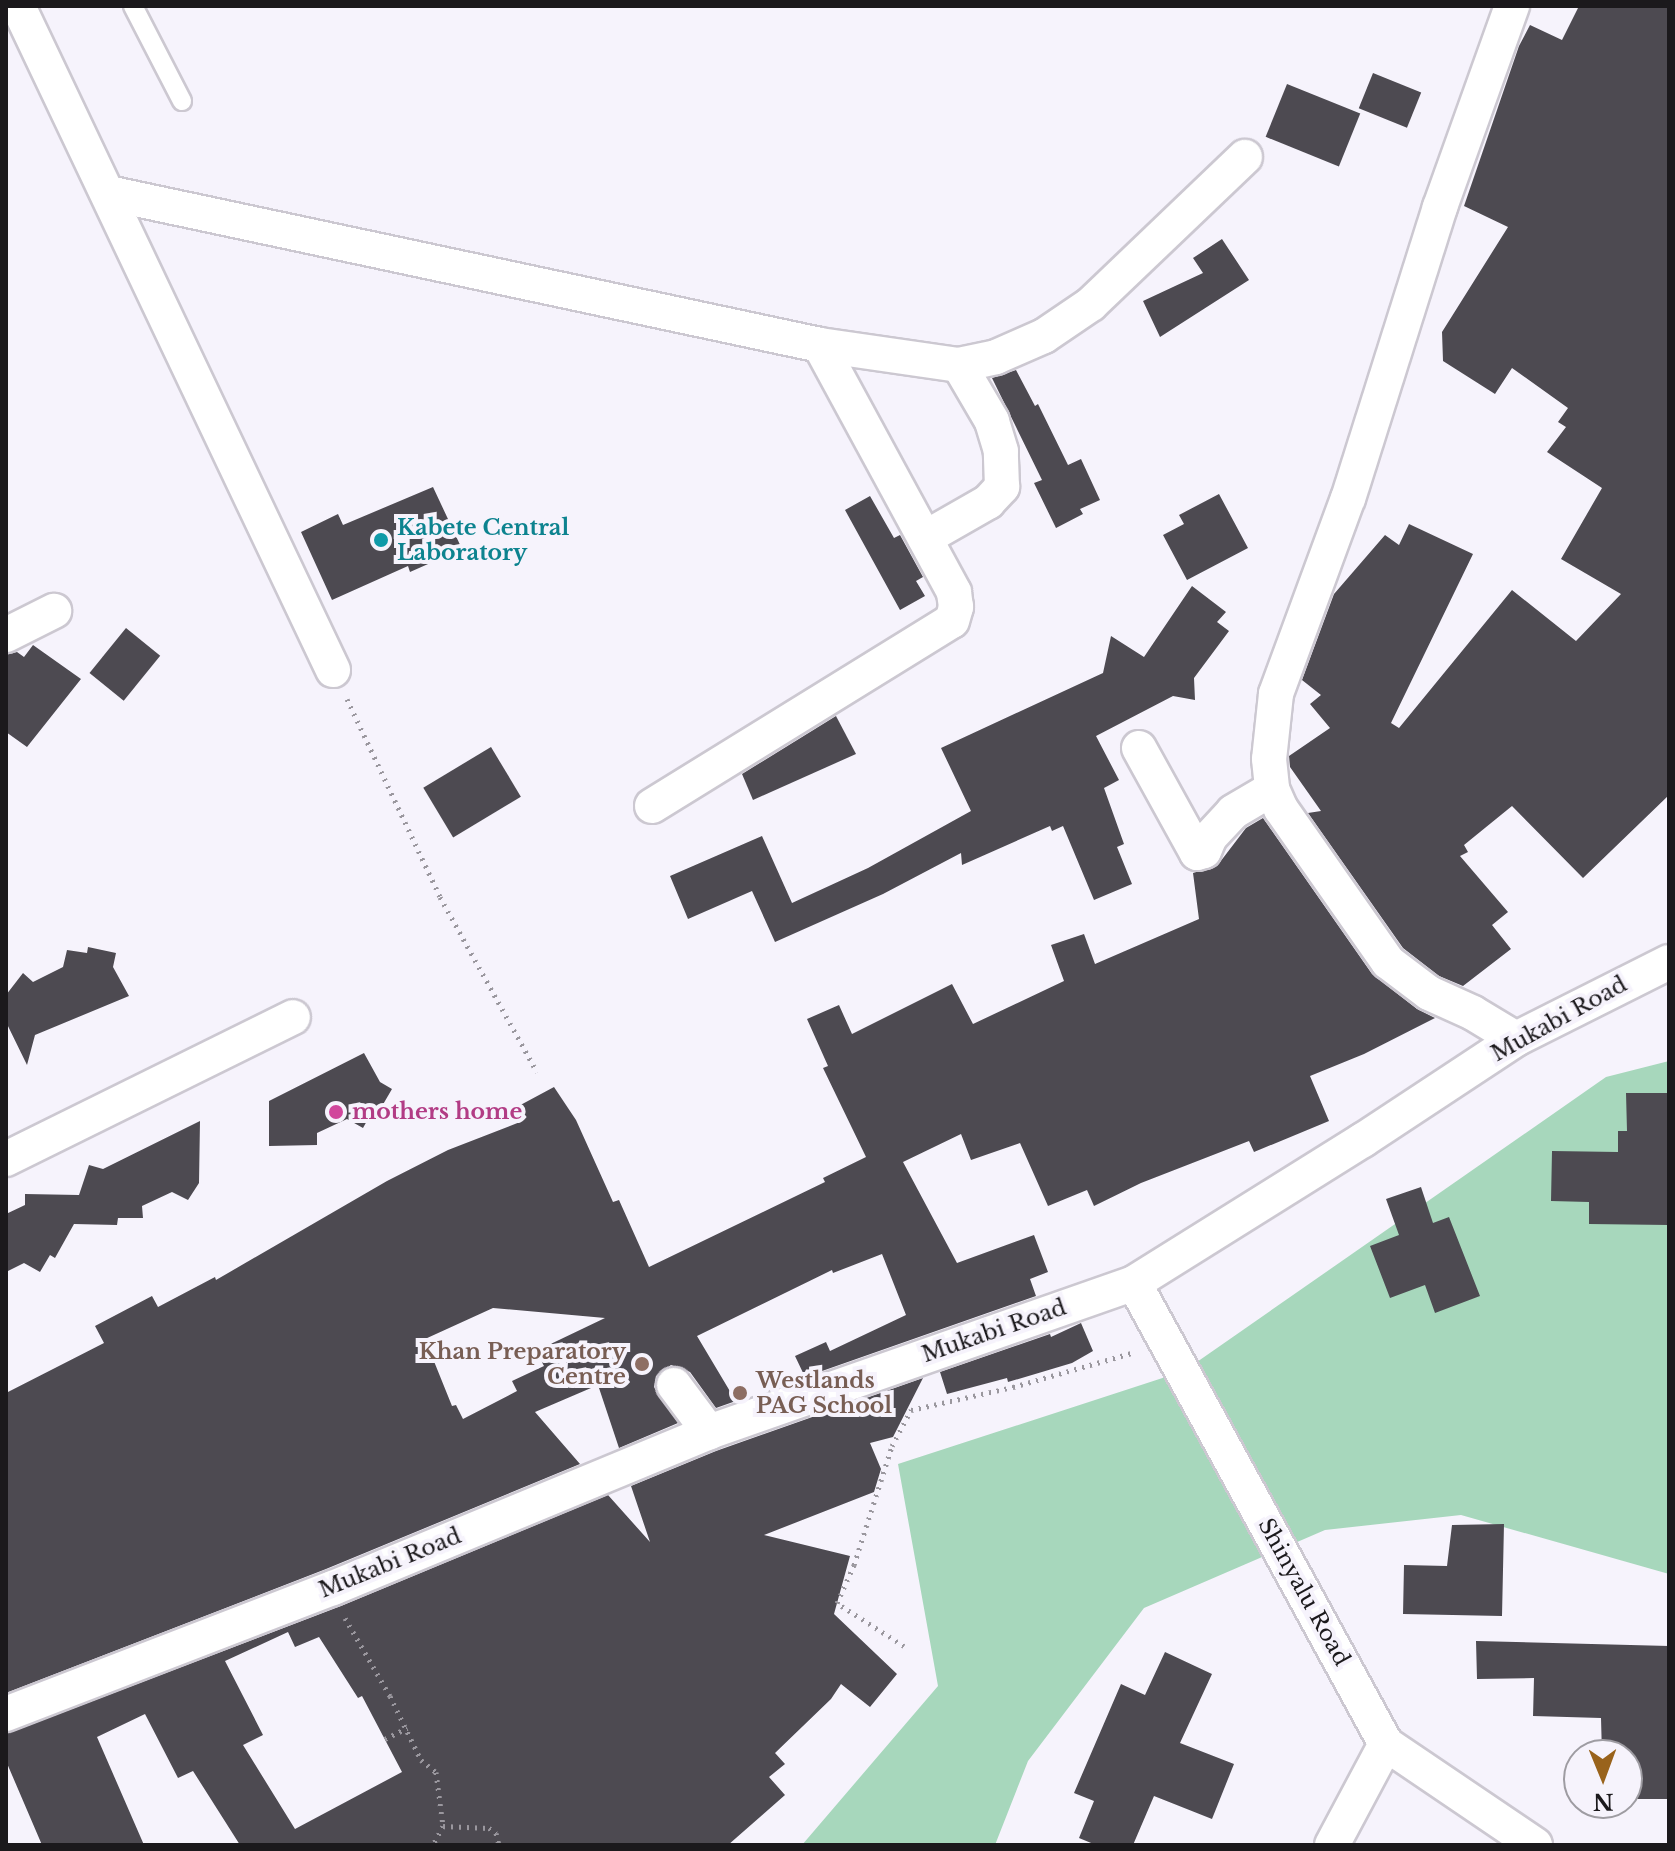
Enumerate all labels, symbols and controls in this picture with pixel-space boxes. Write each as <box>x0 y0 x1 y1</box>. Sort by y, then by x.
place label: Kabete Central Laboratory <box>397 514 569 566</box>
marker: Kabete Central Laboratory <box>372 531 390 549</box>
street label: Mukabi Road <box>1487 971 1631 1067</box>
place label: mothers home <box>352 1099 522 1125</box>
marker: mothers home <box>327 1103 345 1121</box>
street label: Mukabi Road <box>918 1294 1070 1368</box>
place label: Khan Preparatory Centre <box>419 1338 626 1390</box>
marker: Khan Preparatory Centre <box>633 1355 651 1373</box>
place label: Westlands PAG School <box>756 1367 892 1418</box>
marker: Westlands PAG School <box>731 1384 749 1402</box>
street label: Shinyalu Road <box>1253 1514 1355 1670</box>
street label: Mukabi Road <box>315 1523 465 1603</box>
north arrow <box>1563 1739 1643 1819</box>
text: N <box>1593 1788 1614 1815</box>

